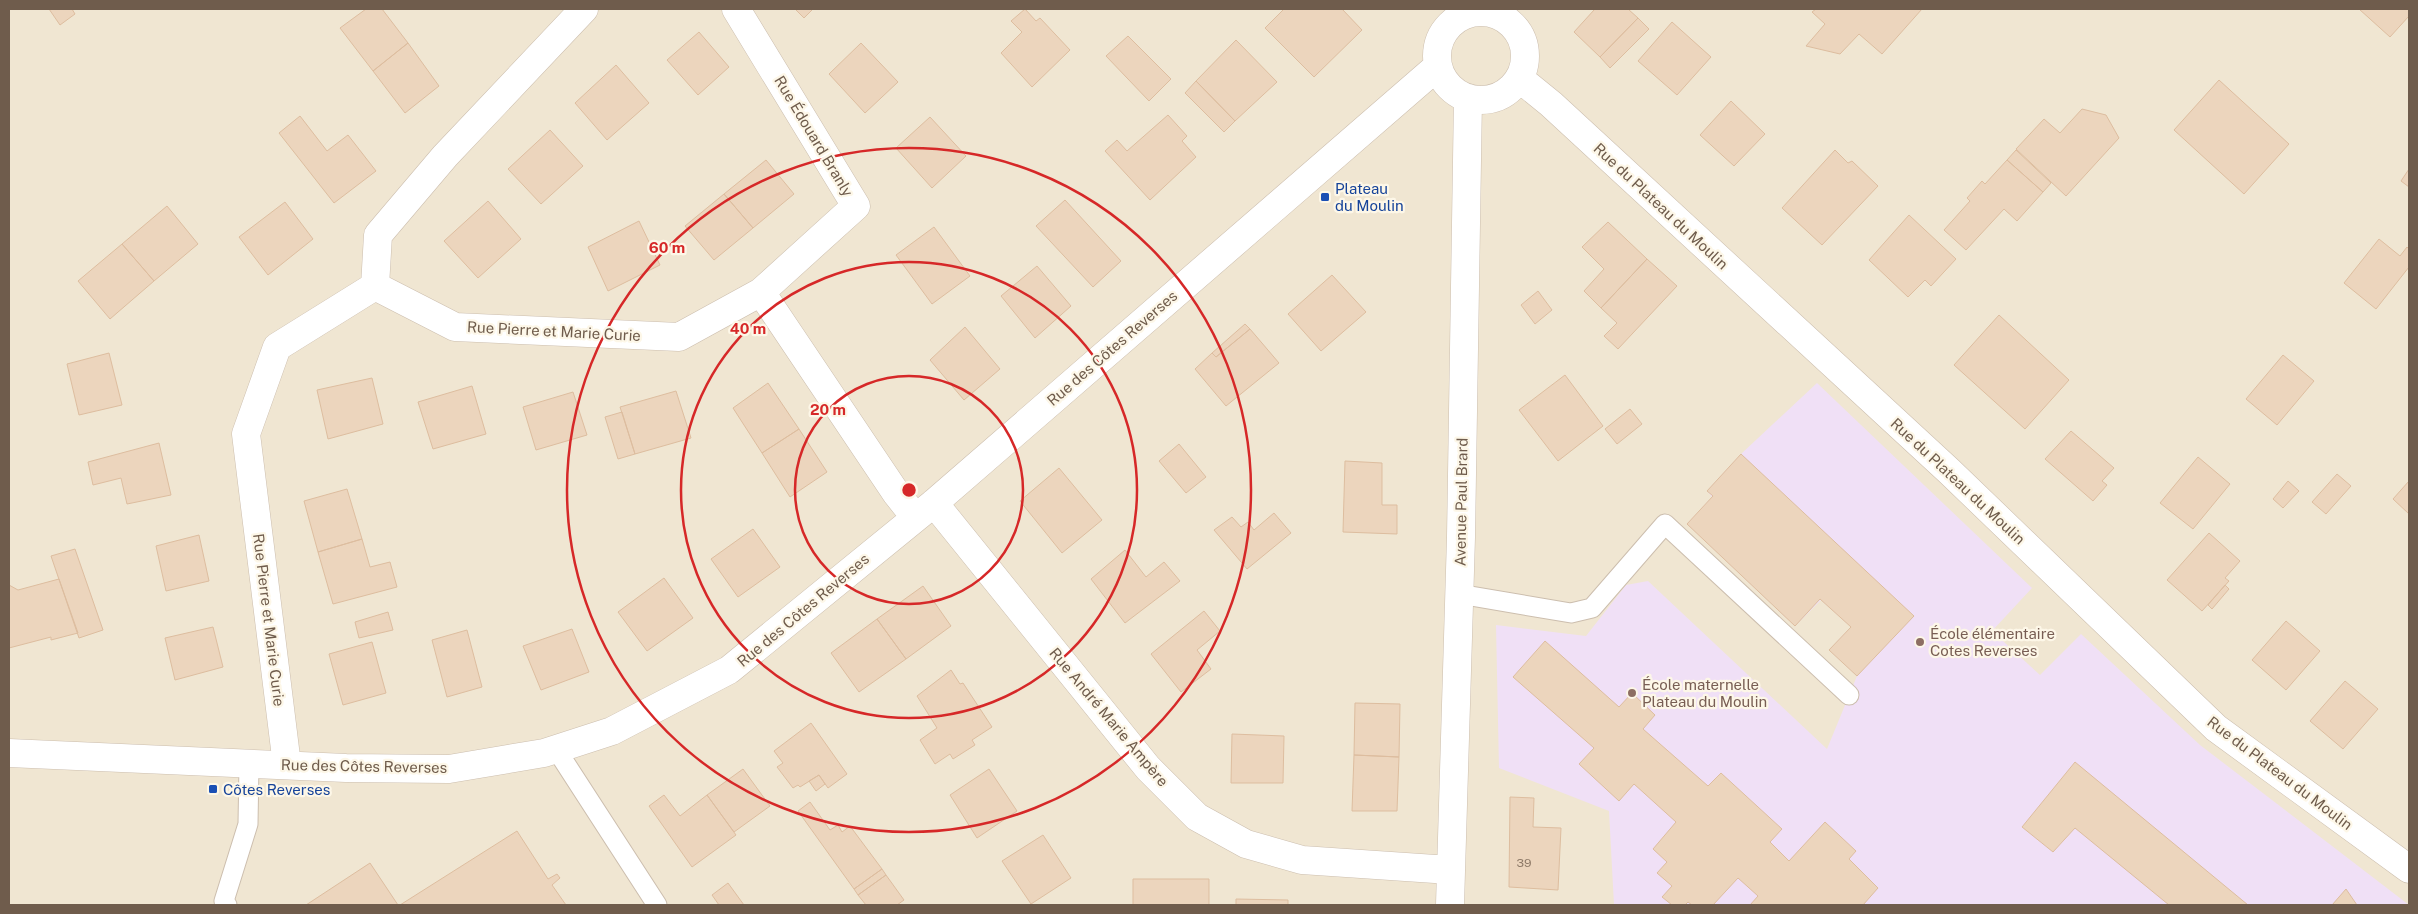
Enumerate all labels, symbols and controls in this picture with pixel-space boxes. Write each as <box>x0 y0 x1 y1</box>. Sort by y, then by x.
street label: Rue Édouard Branly <box>771 73 857 199</box>
street label: Rue du Plateau du Moulin <box>1590 139 1732 273</box>
place label: Plateau du Moulin <box>1335 180 1404 214</box>
marker: Plateau du Moulin <box>1319 191 1331 203</box>
text: 60 m <box>649 239 685 256</box>
street label: Rue des Côtes Reverses <box>1044 287 1180 409</box>
street label: Rue Pierre et Marie Curie <box>467 318 641 344</box>
text: 40 m <box>730 320 766 337</box>
text: 20 m <box>810 401 846 418</box>
street label: Rue du Plateau du Moulin <box>1887 414 2029 548</box>
street label: Avenue Paul Brard <box>1451 438 1471 566</box>
centre of rings <box>900 481 918 499</box>
street label: Rue Pierre et Marie Curie <box>250 533 288 707</box>
street label: Rue des Côtes Reverses <box>734 550 872 670</box>
place label: École élémentaire Cotes Reverses <box>1930 625 2055 659</box>
marker: École élémentaire Cotes Reverses <box>1914 636 1926 648</box>
street label: Rue André Marie Ampère <box>1046 644 1172 790</box>
place label: École maternelle Plateau du Moulin <box>1642 676 1767 710</box>
marker: École maternelle Plateau du Moulin <box>1626 687 1638 699</box>
street label: Rue du Plateau du Moulin <box>2204 713 2356 833</box>
street label: Rue des Côtes Reverses <box>281 756 447 776</box>
place label: Côtes Reverses <box>223 781 330 798</box>
marker: Côtes Reverses <box>207 783 219 795</box>
house number: 39 <box>1517 856 1531 870</box>

